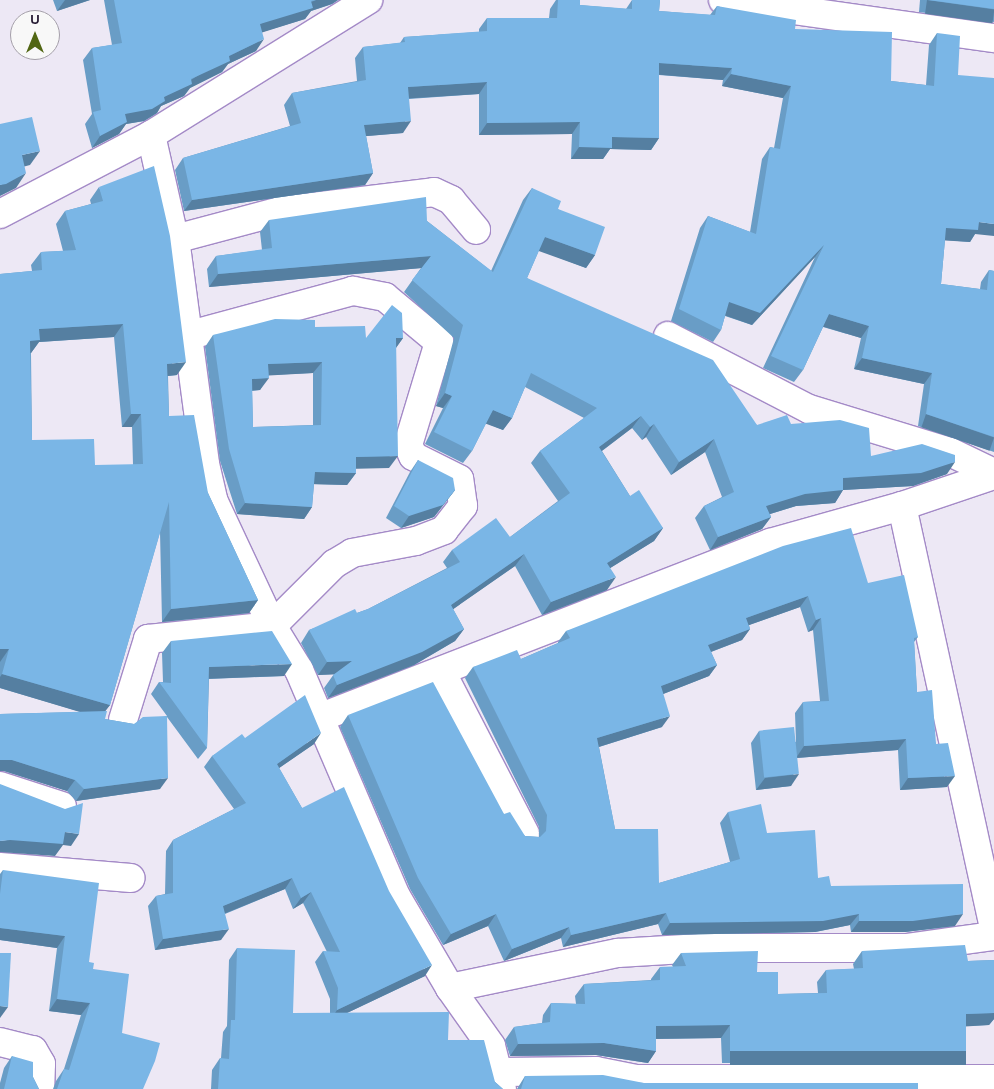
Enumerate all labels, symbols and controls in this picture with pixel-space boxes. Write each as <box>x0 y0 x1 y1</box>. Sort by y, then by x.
north arrow <box>10 10 60 60</box>
text: U <box>30 12 40 29</box>

